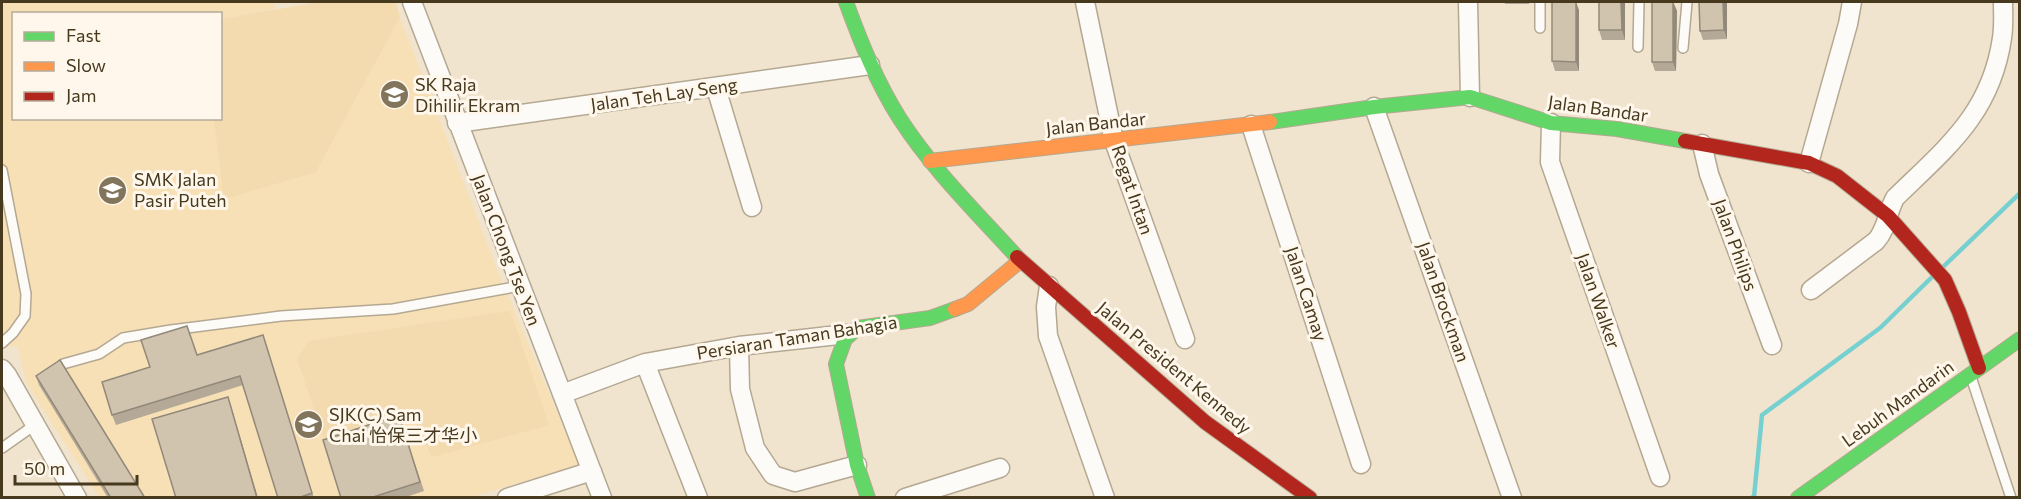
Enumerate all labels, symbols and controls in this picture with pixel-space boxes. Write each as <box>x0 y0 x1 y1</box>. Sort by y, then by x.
legend <box>12 12 222 120</box>
text: Fast <box>66 24 101 46</box>
text: Slow <box>66 54 106 76</box>
place label: SK Raja Dihilir Ekram <box>415 73 520 116</box>
street label: Jalan Teh Lay Seng <box>589 73 739 115</box>
school or university icon: SK Raja Dihilir Ekram <box>378 79 410 111</box>
text: Jam <box>66 84 96 106</box>
street label: Jalan Bandar <box>1547 90 1650 126</box>
street label: Jalan Bandar <box>1045 107 1147 139</box>
street label: Regat Intan <box>1107 142 1159 237</box>
place label: SMK Jalan Pasir Puteh <box>134 168 227 211</box>
street label: Jalan Chong Tse Yen <box>468 171 546 329</box>
school or university icon: SMK Jalan Pasir Puteh <box>97 174 129 206</box>
street label: Jalan Philips <box>1709 196 1763 294</box>
street label: Jalan Brockman <box>1413 239 1475 365</box>
street label: Jalan Camay <box>1281 244 1333 344</box>
street label: Jalan Walker <box>1572 250 1626 351</box>
street label: Jalan President Kennedy <box>1093 296 1256 438</box>
street label: Persiaran Taman Bahagia <box>695 310 899 364</box>
street label: Lebuh Mandarin <box>1837 355 1958 451</box>
place label: SJK(C) Sam Chai 怡保三才华小 <box>329 403 477 446</box>
school or university icon: SJK(C) Sam Chai 怡保三才华小 <box>292 409 324 441</box>
scale bar <box>15 448 136 486</box>
text: 50 m <box>24 457 65 479</box>

